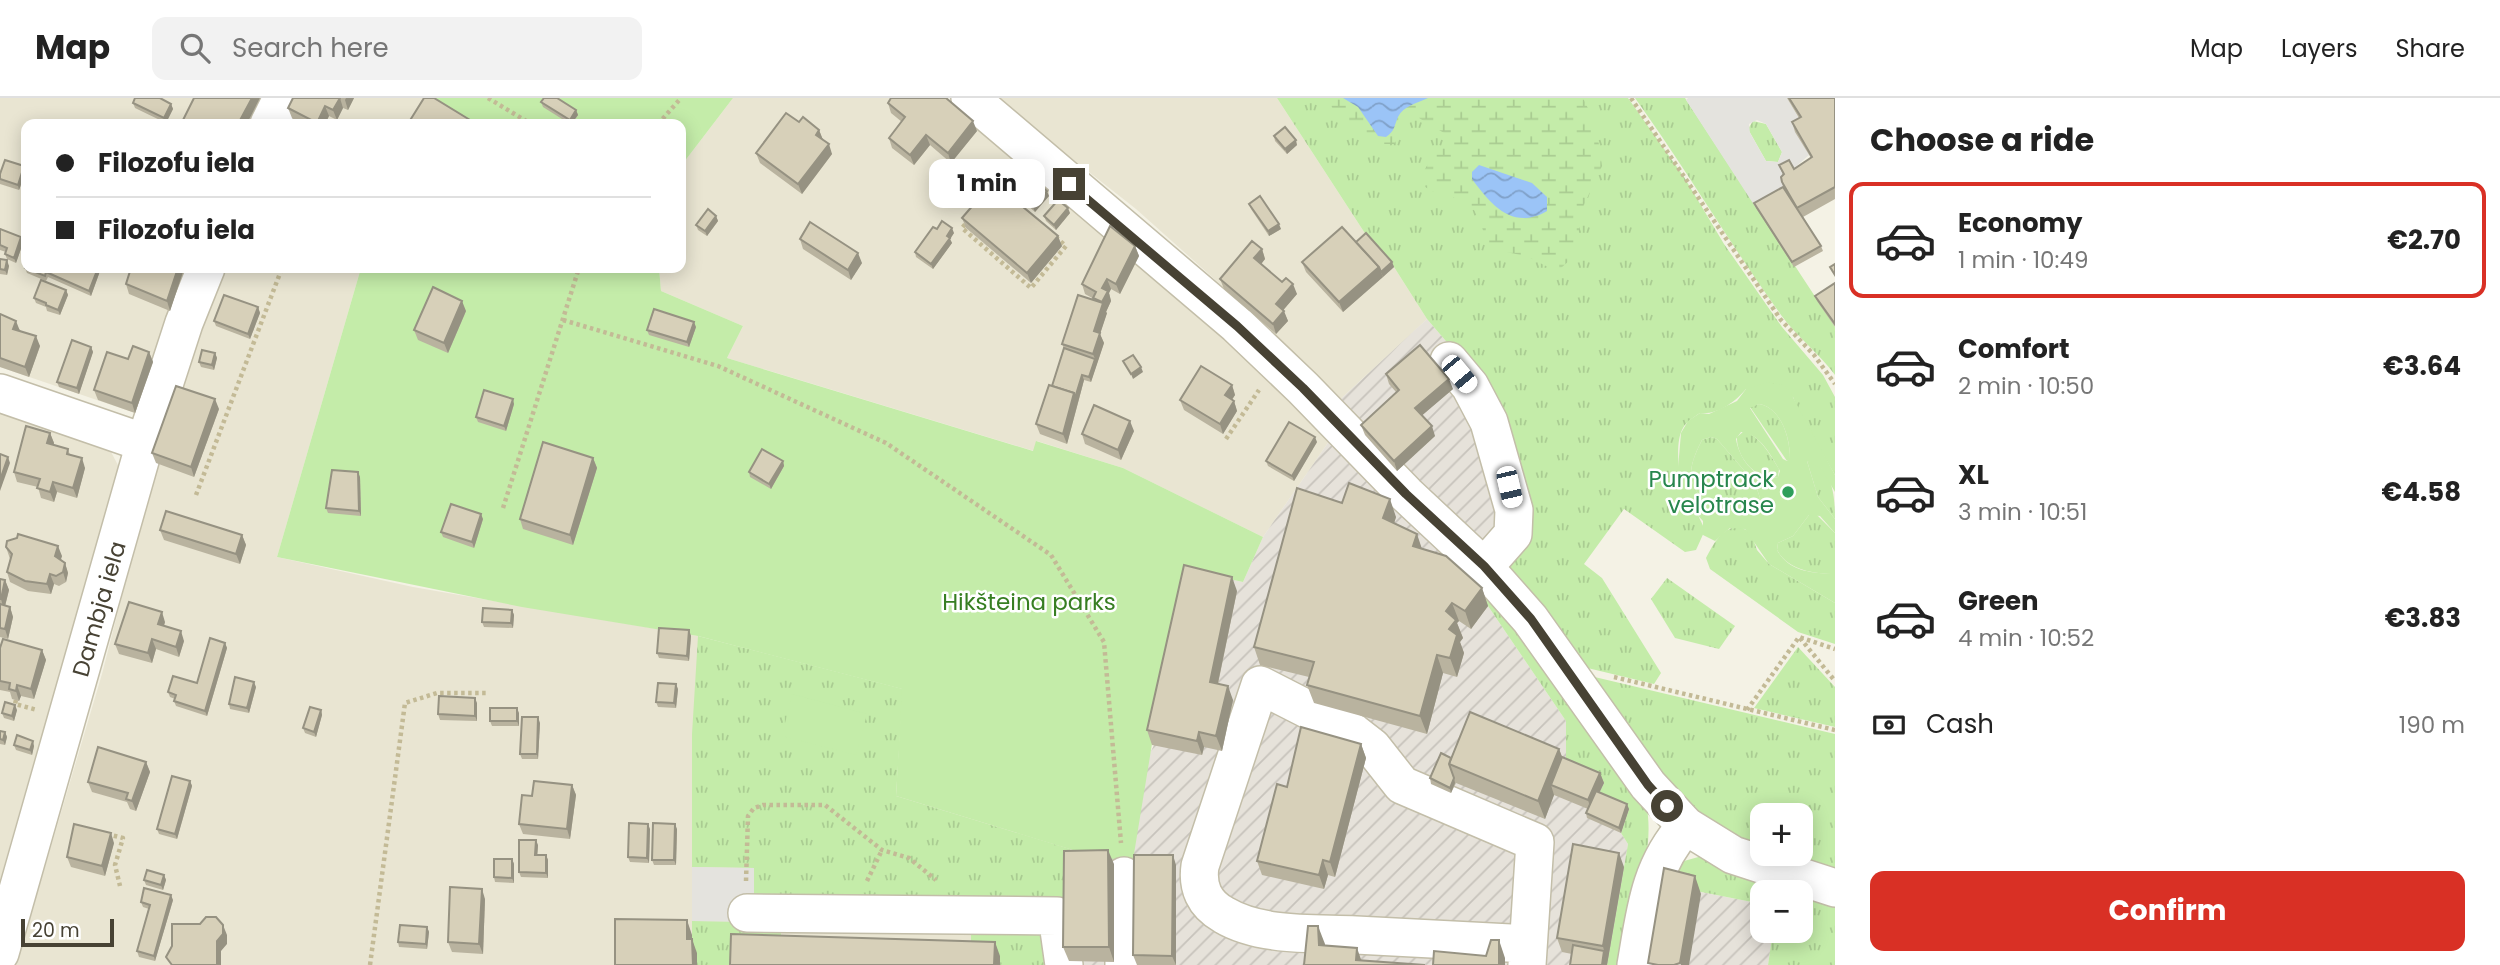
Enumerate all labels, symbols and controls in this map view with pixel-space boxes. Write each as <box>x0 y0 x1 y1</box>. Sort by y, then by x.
search box <box>152 17 642 80</box>
text: Map <box>35 24 110 71</box>
icon: search <box>176 29 214 67</box>
text: Search here <box>232 30 389 66</box>
text: Map <box>2190 32 2243 65</box>
text: Layers <box>2281 32 2357 65</box>
text: Share <box>2395 32 2465 65</box>
text: Choose a ride <box>1870 117 2094 162</box>
text: Filozofu iela <box>98 145 255 181</box>
callout: 1 min <box>929 160 1044 208</box>
text: 1 min <box>957 167 1017 199</box>
route end <box>1053 168 1085 200</box>
text: Economy <box>1958 205 2082 241</box>
icon: car <box>1874 209 1937 272</box>
text: Filozofu iela <box>98 212 255 248</box>
text: €2.70 <box>2387 222 2461 258</box>
text: 1 min · 10:49 <box>1958 244 2088 276</box>
text: Comfort <box>1958 331 2070 367</box>
icon: car <box>1874 335 1937 398</box>
text: €3.64 <box>2383 348 2461 384</box>
car <box>1438 351 1481 397</box>
text: 2 min · 10:50 <box>1958 370 2094 402</box>
text: XL <box>1958 457 1989 493</box>
icon: car <box>1874 461 1937 524</box>
place label: Pumptrack velotrase <box>1648 463 1774 521</box>
car <box>1495 464 1524 510</box>
text: €4.58 <box>2382 474 2461 510</box>
marker: Pumptrack velotrase <box>1780 484 1796 500</box>
text: 3 min · 10:51 <box>1958 496 2087 528</box>
street label: Dambja iela <box>64 538 134 680</box>
text: Green <box>1958 583 2039 619</box>
park label: Hikšteina parks <box>942 586 1116 618</box>
icon: car <box>1874 587 1937 650</box>
text: €3.83 <box>2385 600 2461 636</box>
text: 4 min · 10:52 <box>1958 622 2094 654</box>
icon: cash <box>1870 706 1908 744</box>
text: Cash <box>1926 706 1994 742</box>
text: 190 m <box>2399 709 2465 741</box>
route start <box>1651 790 1683 822</box>
map controls <box>1750 803 1813 943</box>
button: + <box>1750 803 1813 866</box>
button: Confirm <box>1870 871 2465 951</box>
button: − <box>1750 880 1813 943</box>
scale bar <box>21 916 114 948</box>
text: 20 m <box>32 917 80 944</box>

